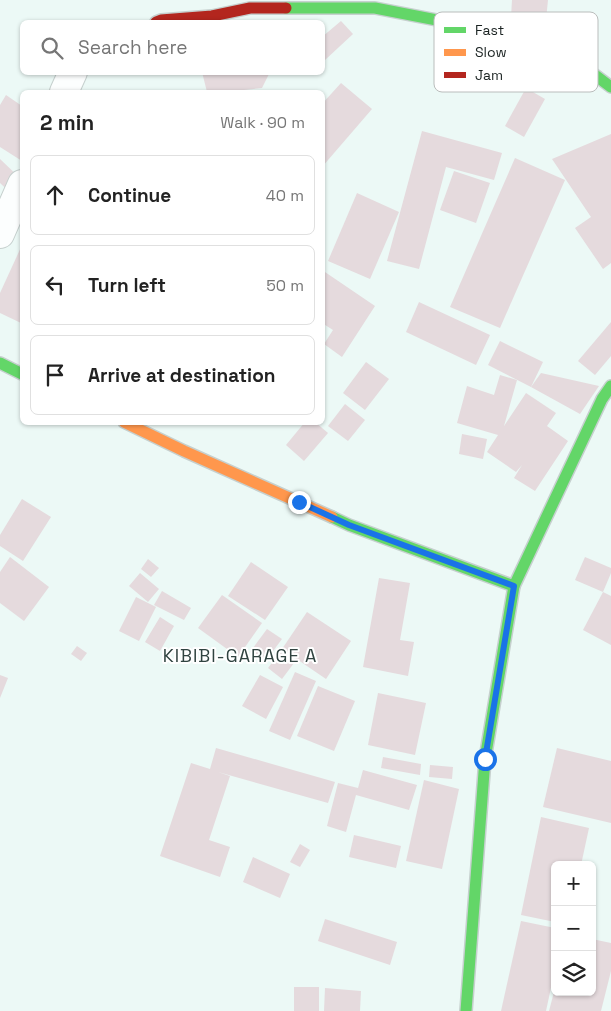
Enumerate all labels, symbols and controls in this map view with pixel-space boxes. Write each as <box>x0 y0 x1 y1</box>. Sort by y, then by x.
legend <box>434 12 598 92</box>
search box <box>20 20 325 75</box>
text: Fast <box>475 21 504 39</box>
icon: search <box>38 34 66 62</box>
text: Search here <box>78 35 188 60</box>
text: Slow <box>475 43 507 61</box>
text: Jam <box>475 66 503 84</box>
text: 2 min <box>40 109 94 136</box>
text: Walk · 90 m <box>220 112 305 133</box>
icon: ahead <box>41 181 69 209</box>
text: Continue <box>88 183 171 208</box>
text: 40 m <box>266 185 304 206</box>
icon: left <box>41 271 69 299</box>
text: Turn left <box>88 273 166 298</box>
text: 50 m <box>266 275 304 296</box>
icon: arrive <box>41 361 69 389</box>
text: Arrive at destination <box>88 363 276 388</box>
route end <box>288 491 311 514</box>
district label: KIBIBI-GARAGE A <box>163 644 317 667</box>
route start <box>474 748 497 771</box>
map controls <box>551 861 596 996</box>
button: + <box>551 861 596 906</box>
button: − <box>551 906 596 951</box>
button: layers <box>551 951 596 996</box>

